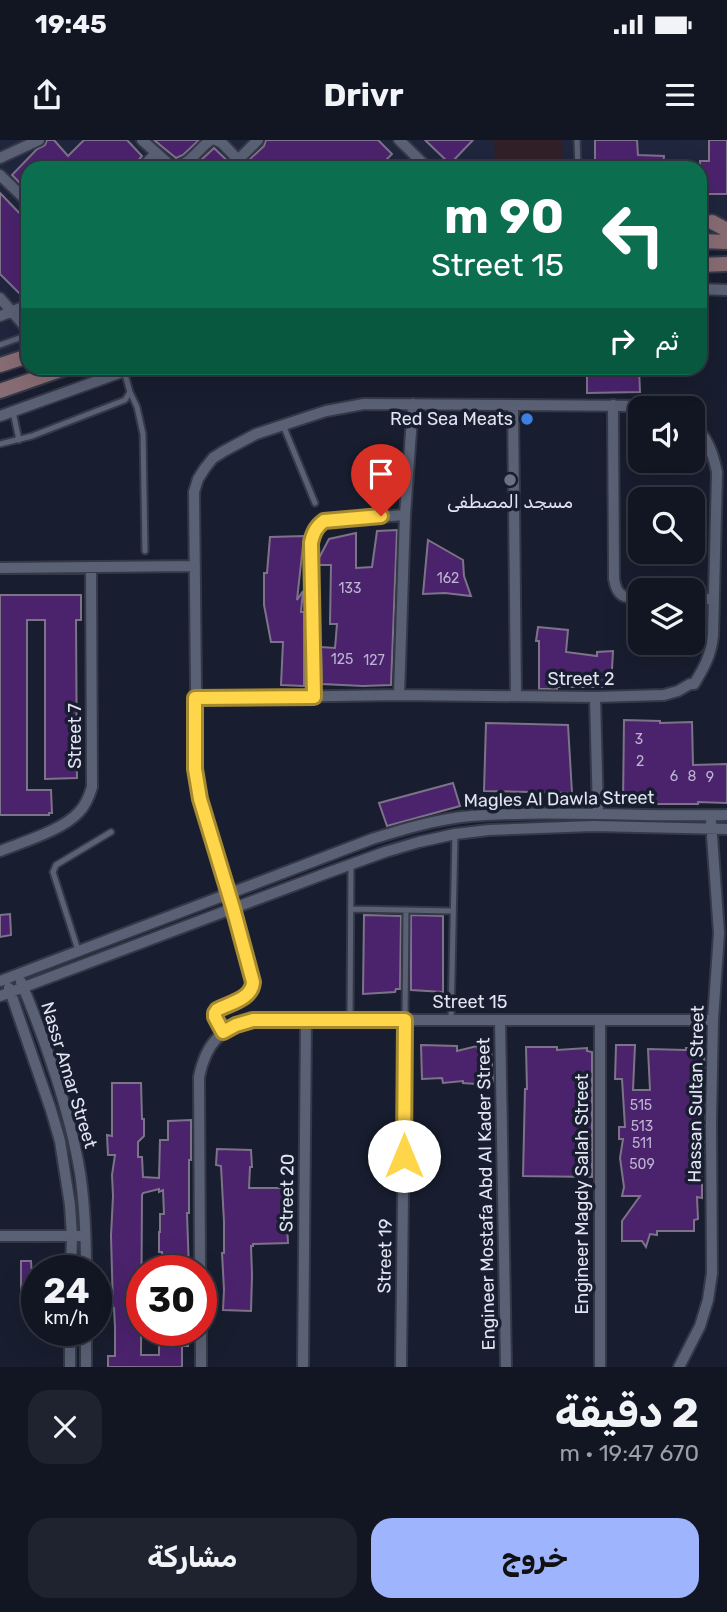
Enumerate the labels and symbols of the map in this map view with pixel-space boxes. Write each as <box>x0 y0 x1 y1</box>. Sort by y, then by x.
place label: Red Sea Meats <box>390 408 513 430</box>
marker: Red Sea Meats <box>519 411 535 427</box>
pin <box>351 444 411 516</box>
marker: مسجد المصطفى <box>502 472 518 488</box>
place label: مسجد المصطفى <box>447 491 573 513</box>
house number: 162 <box>437 570 459 587</box>
house number: 133 <box>339 580 361 597</box>
house number: 125 <box>331 651 353 668</box>
house number: 127 <box>363 652 385 669</box>
street label: Street 2 <box>547 668 615 690</box>
street label: Street 7 <box>64 703 86 769</box>
house number: 3 <box>635 731 643 748</box>
house number: 2 <box>636 753 644 770</box>
house number: 6 <box>670 768 678 785</box>
house number: 8 <box>688 768 697 785</box>
house number: 9 <box>706 769 714 786</box>
street label: Magles Al Dawla Street <box>463 786 655 812</box>
street label: Street 15 <box>433 991 507 1013</box>
street label: Nassr Amar Street <box>36 999 102 1151</box>
street label: Hassan Sultan Street <box>683 1005 709 1183</box>
street label: Engineer Mostafa Abd Al Kader Street <box>472 1037 500 1351</box>
street label: Engineer Magdy Salah Street <box>571 1073 593 1315</box>
house number: 515 <box>630 1097 652 1114</box>
house number: 513 <box>631 1118 653 1135</box>
position arrow <box>367 1119 441 1193</box>
house number: 511 <box>632 1135 652 1152</box>
street label: Street 20 <box>275 1154 299 1232</box>
house number: 509 <box>629 1156 655 1173</box>
street label: Street 19 <box>373 1218 397 1294</box>
speed limit sign: 30 <box>126 1255 217 1346</box>

